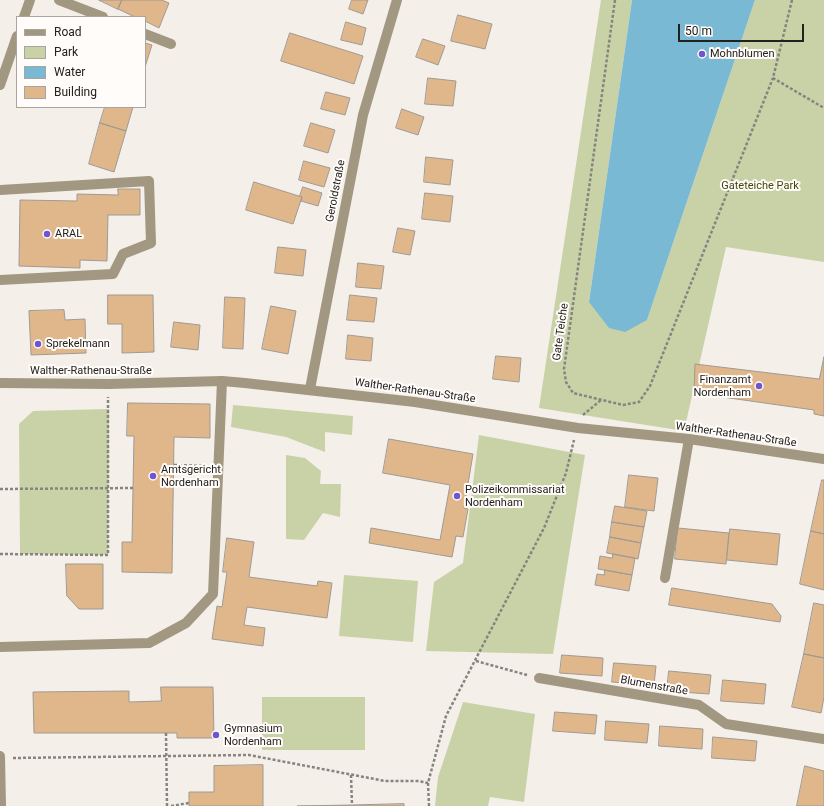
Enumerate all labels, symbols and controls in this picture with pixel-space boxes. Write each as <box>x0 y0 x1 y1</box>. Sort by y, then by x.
legend <box>16 16 146 108</box>
scale bar <box>680 16 806 42</box>
text: 50 m <box>685 24 712 38</box>
text: Road <box>54 25 82 39</box>
text: Park <box>54 45 78 59</box>
place label: Mohnblumen <box>710 47 774 61</box>
marker: Mohnblumen <box>697 49 707 59</box>
text: Water <box>54 65 85 79</box>
text: Building <box>54 85 97 99</box>
street label: Geroldstraße <box>323 159 349 223</box>
park label: Gateteiche Park <box>721 179 799 193</box>
place label: ARAL <box>55 227 82 241</box>
marker: ARAL <box>42 229 52 239</box>
street label: Gate Teiche <box>550 302 572 362</box>
place label: Sprekelmann <box>46 337 110 351</box>
marker: Sprekelmann <box>33 339 43 349</box>
street label: Walther-Rathenau-Straße <box>30 364 152 378</box>
place label: Finanzamt Nordenham <box>693 373 751 399</box>
street label: Walther-Rathenau-Straße <box>354 376 476 406</box>
marker: Finanzamt Nordenham <box>754 381 764 391</box>
street label: Walther-Rathenau-Straße <box>675 420 797 450</box>
place label: Amtsgericht Nordenham <box>161 463 221 489</box>
marker: Amtsgericht Nordenham <box>148 471 158 481</box>
place label: Polizeikommissariat Nordenham <box>465 483 565 509</box>
marker: Polizeikommissariat Nordenham <box>452 491 462 501</box>
street label: Blumenstraße <box>619 674 689 698</box>
place label: Gymnasium Nordenham <box>224 722 282 748</box>
marker: Gymnasium Nordenham <box>211 730 221 740</box>

